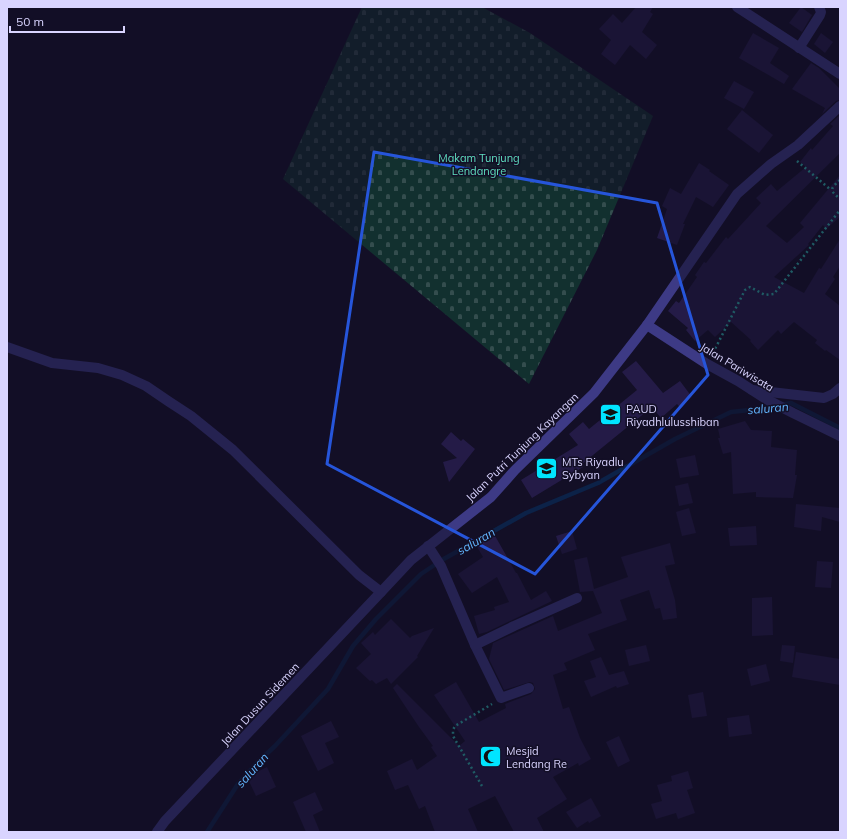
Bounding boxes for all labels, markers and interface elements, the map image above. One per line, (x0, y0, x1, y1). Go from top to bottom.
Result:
scale bar (10, 8, 124, 34)
text: 50 m (16, 14, 44, 29)
park label: Makam Tunjung Lendangre (438, 151, 520, 178)
street label: Jalan Pariwisata (698, 339, 776, 395)
street label: Jalan Putri Tunjung Kayangan (463, 389, 581, 505)
water label: saluran (747, 399, 789, 417)
school or university icon: PAUD Riyadhlulusshiban (598, 402, 624, 428)
place label: PAUD Riyadhlulusshiban (626, 402, 719, 429)
school or university icon: MTs Riyadlu Sybyan (533, 455, 559, 481)
place label: MTs Riyadlu Sybyan (562, 455, 624, 482)
water label: saluran (454, 524, 498, 558)
street label: Jalan Dusun Sidemen (218, 660, 302, 748)
mosque icon: Mesjid Lendang Re (477, 744, 503, 770)
place label: Mesjid Lendang Re (506, 744, 567, 771)
water label: saluran (233, 750, 271, 790)

